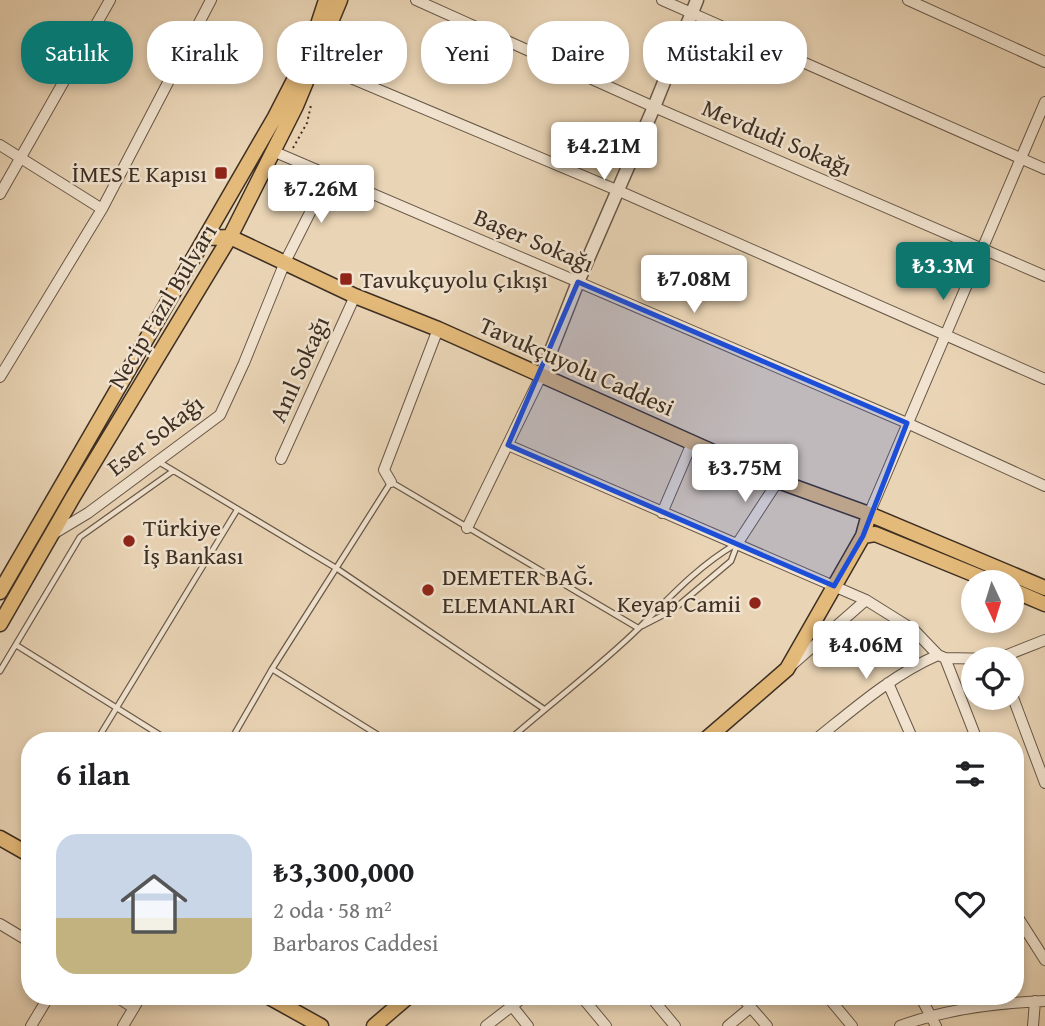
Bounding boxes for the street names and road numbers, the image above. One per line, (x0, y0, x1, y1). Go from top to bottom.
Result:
street label: Mevdudi Sokağı (697, 90, 858, 184)
street label: Başer Sokağı (469, 199, 600, 281)
street label: Necip Fazıl Bulvarı (99, 217, 225, 395)
street label: Tavukçuyolu Caddesi (474, 307, 681, 425)
street label: Anıl Sokağı (260, 310, 338, 428)
street label: Eser Sokağı (99, 386, 211, 484)

